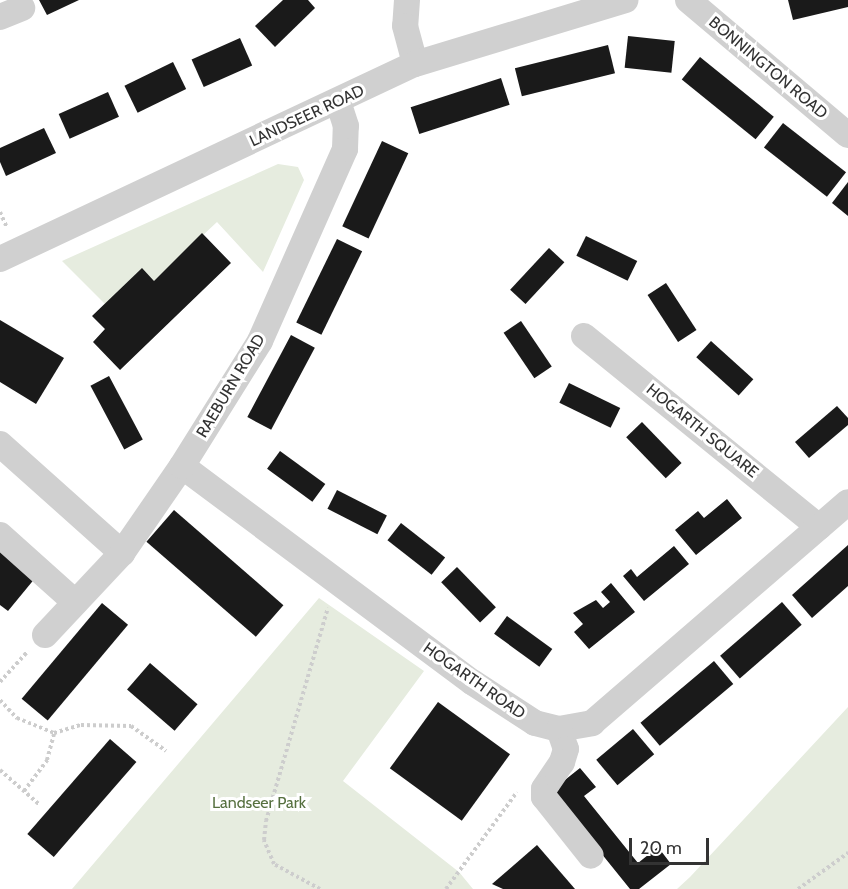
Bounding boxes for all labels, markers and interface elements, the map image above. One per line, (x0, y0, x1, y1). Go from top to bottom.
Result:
street label: BONNINGTON ROAD (705, 13, 831, 123)
street label: LANDSEER ROAD (247, 81, 367, 151)
street label: RAEBURN ROAD (193, 331, 269, 441)
street label: HOGARTH SQUARE (642, 380, 762, 482)
street label: HOGARTH ROAD (419, 639, 529, 723)
park label: Landseer Park (212, 793, 306, 813)
scale bar (632, 826, 712, 864)
text: 20 m (640, 837, 682, 859)

